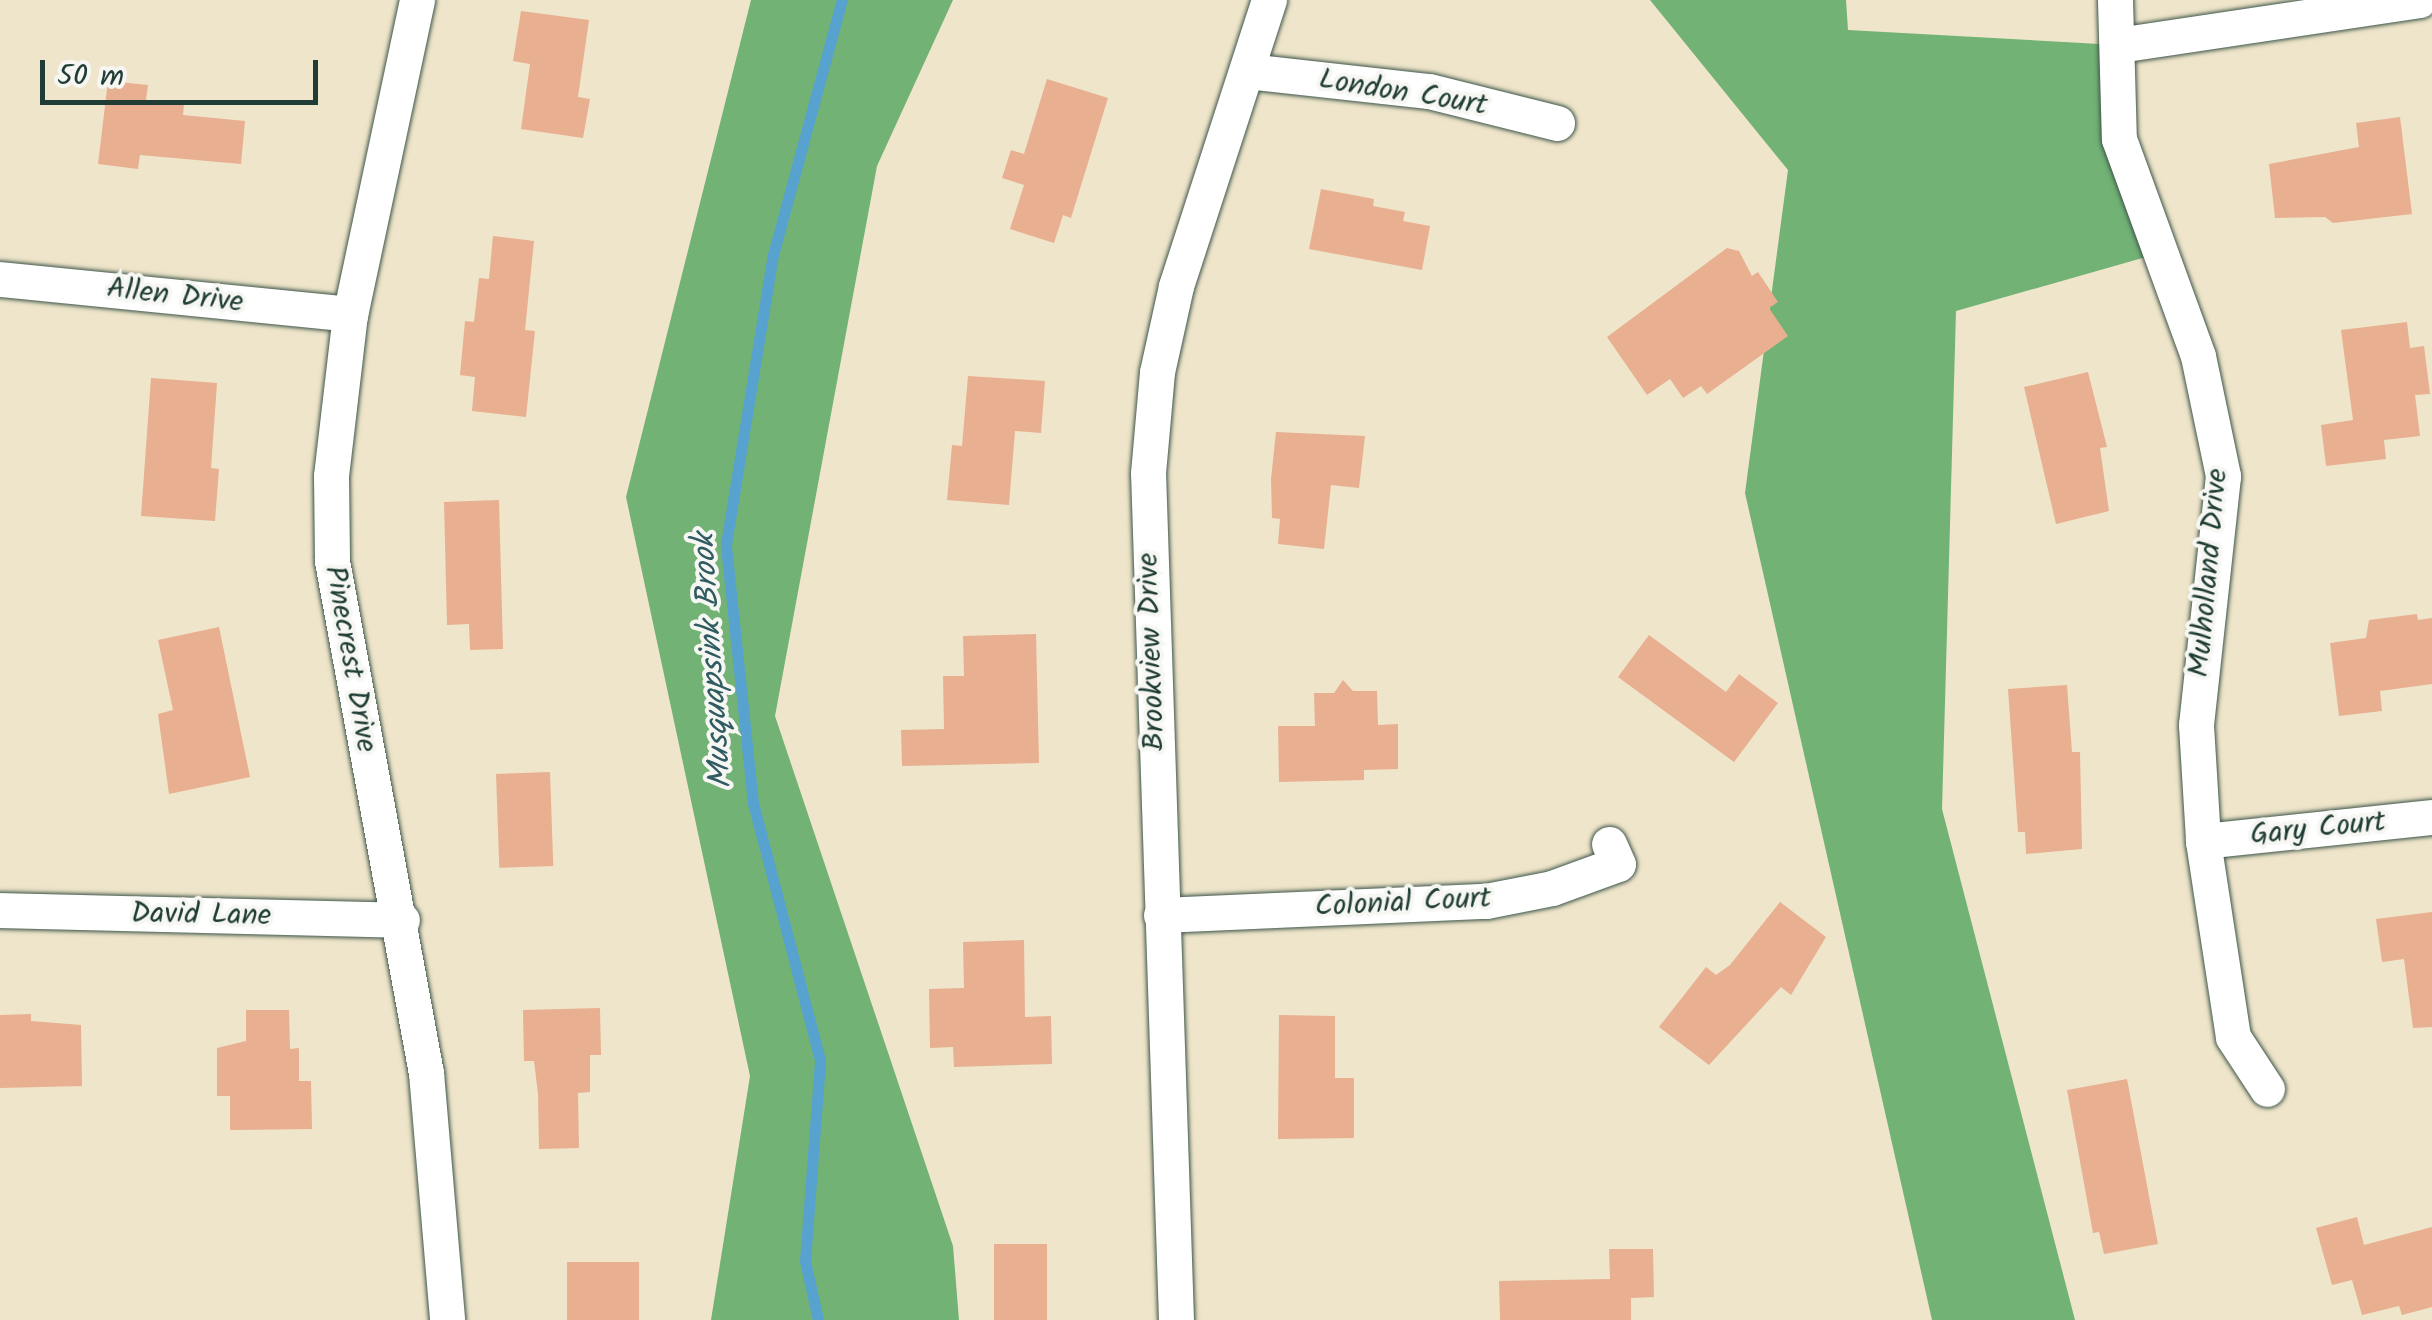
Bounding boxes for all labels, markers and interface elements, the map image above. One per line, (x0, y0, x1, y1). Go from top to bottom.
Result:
scale bar (45, 40, 322, 102)
text: 50 m (57, 53, 124, 101)
street label: London Court (1316, 62, 1490, 124)
street label: Allen Drive (105, 271, 245, 321)
street label: Mulholland Drive (2182, 467, 2236, 679)
water label: Musquapsink Brook (686, 532, 742, 790)
street label: Brookview Drive (1131, 552, 1173, 752)
street label: Pinecrest Drive (316, 563, 384, 755)
street label: Gary Court (2249, 804, 2387, 854)
street label: Colonial Court (1314, 880, 1492, 926)
street label: David Lane (131, 896, 271, 934)

